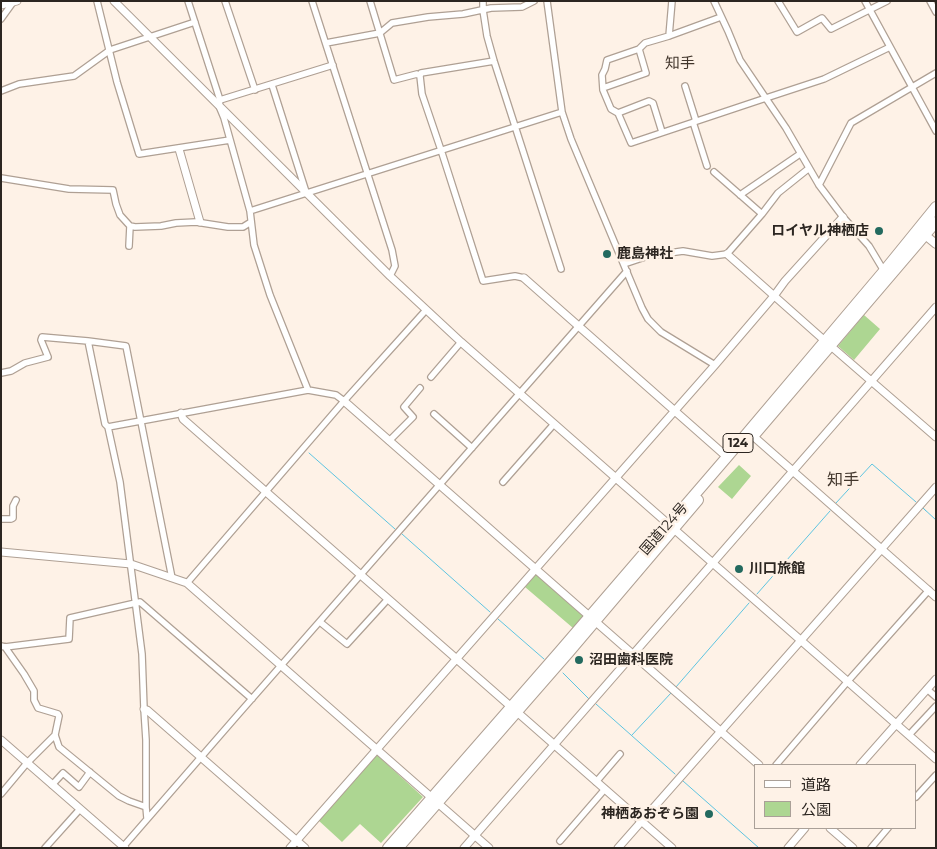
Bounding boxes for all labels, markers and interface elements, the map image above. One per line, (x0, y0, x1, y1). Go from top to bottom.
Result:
district label: 知手 (665, 55, 695, 73)
place label: ロイヤル神栖店 (771, 223, 869, 239)
marker: ロイヤル神栖店 (873, 225, 885, 237)
place label: 鹿島神社 (617, 246, 673, 262)
marker: 鹿島神社 (601, 248, 613, 260)
road number: 124 (723, 433, 753, 452)
district label: 知手 (827, 470, 859, 490)
street label: 国道124号 (637, 499, 691, 559)
place label: 川口旅館 (749, 561, 805, 577)
marker: 川口旅館 (733, 563, 745, 575)
place label: 沼田歯科医院 (589, 652, 673, 668)
marker: 沼田歯科医院 (573, 654, 585, 666)
legend (754, 764, 917, 829)
text: 道路 (801, 775, 831, 794)
text: 公園 (801, 800, 831, 819)
place label: 神栖あおぞら園 (601, 806, 699, 822)
marker: 神栖あおぞら園 (703, 808, 715, 820)

